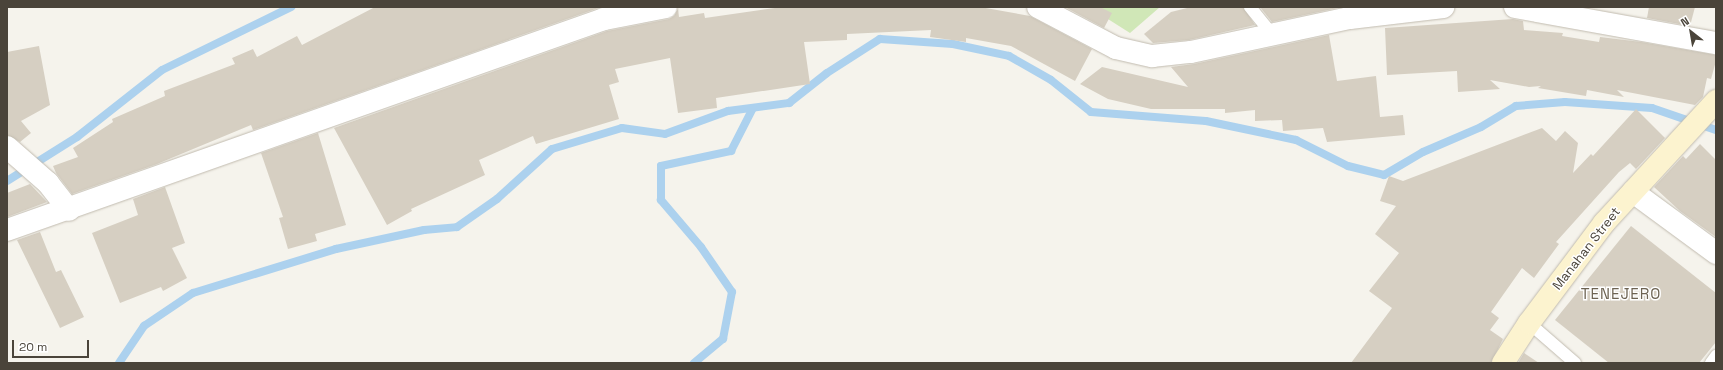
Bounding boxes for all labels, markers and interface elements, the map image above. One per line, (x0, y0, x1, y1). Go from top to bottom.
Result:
north arrow (1671, 12, 1711, 52)
text: N (1678, 14, 1692, 30)
street label: Manahan Street (1550, 205, 1624, 293)
district label: TENEJERO (1581, 285, 1661, 303)
scale bar (14, 332, 91, 358)
text: 20 m (19, 339, 47, 355)

